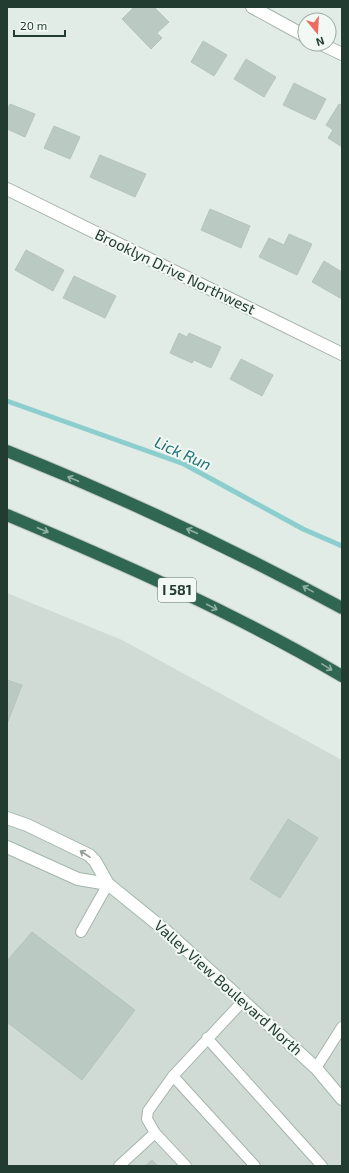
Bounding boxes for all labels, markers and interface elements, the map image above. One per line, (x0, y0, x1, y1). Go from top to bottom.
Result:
scale bar (14, 12, 65, 38)
north arrow (297, 12, 337, 52)
text: 20 m (20, 18, 47, 32)
text: N (314, 35, 326, 49)
street label: Brooklyn Drive Northwest (92, 224, 259, 318)
water label: Lick Run (152, 432, 214, 473)
one-way arrow (67, 474, 79, 482)
one-way arrow (186, 526, 198, 534)
one-way arrow (37, 527, 49, 534)
road number: I 581 (158, 578, 196, 602)
one-way arrow (302, 585, 314, 593)
one-way arrow (206, 603, 218, 611)
one-way arrow (321, 664, 333, 672)
one-way arrow (79, 849, 91, 857)
street label: Valley View Boulevard North (151, 916, 306, 1059)

